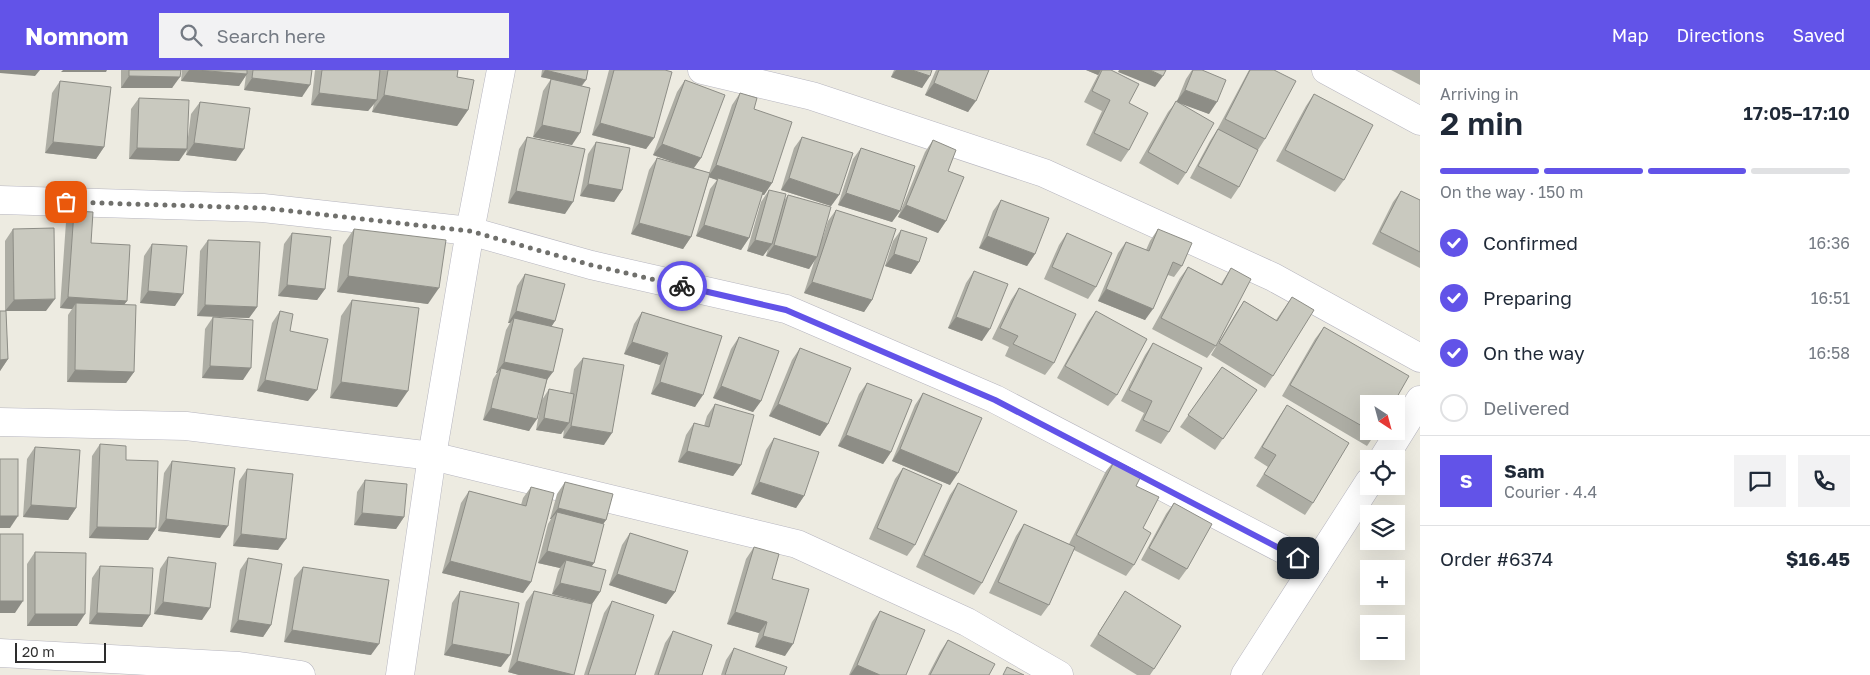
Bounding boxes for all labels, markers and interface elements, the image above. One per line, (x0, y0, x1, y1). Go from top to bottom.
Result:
search box (159, 13, 509, 58)
text: Nomnom (25, 21, 129, 50)
icon: search (177, 21, 205, 49)
text: Search here (217, 24, 325, 47)
text: Map (1612, 24, 1648, 46)
text: Directions (1676, 24, 1764, 46)
text: Saved (1792, 24, 1845, 46)
text: Arriving in (1440, 84, 1519, 104)
text: 17:05–17:10 (1743, 101, 1850, 124)
text: 2 min (1440, 104, 1523, 142)
pin (45, 181, 87, 223)
text: On the way · 150 m (1440, 182, 1583, 202)
icon: bag (52, 188, 80, 216)
icon: check (1440, 229, 1468, 257)
text: Confirmed (1483, 231, 1578, 254)
text: 16:36 (1809, 233, 1850, 253)
courier (657, 261, 707, 311)
icon: bike (668, 272, 696, 300)
icon: check (1440, 284, 1468, 312)
text: Preparing (1483, 286, 1572, 309)
text: 16:51 (1811, 288, 1850, 308)
icon: check (1440, 339, 1468, 367)
text: On the way (1483, 341, 1585, 364)
text: 16:58 (1809, 343, 1850, 363)
north arrow (1360, 395, 1405, 440)
map controls (1360, 395, 1405, 660)
text: Delivered (1483, 396, 1570, 419)
button: locate (1360, 450, 1405, 495)
button: chat (1734, 455, 1786, 507)
button: phone (1798, 455, 1850, 507)
text: Sam (1504, 459, 1544, 482)
text: S (1460, 469, 1472, 492)
text: Courier · 4.4 (1504, 482, 1597, 502)
button: layers (1360, 505, 1405, 550)
pin (1277, 537, 1319, 579)
icon: home (1284, 544, 1312, 572)
text: Order #6374 (1440, 547, 1553, 570)
text: $16.45 (1786, 547, 1850, 570)
button: + (1360, 560, 1405, 605)
button: − (1360, 615, 1405, 660)
scale bar (15, 640, 106, 663)
text: 20 m (22, 643, 55, 660)

